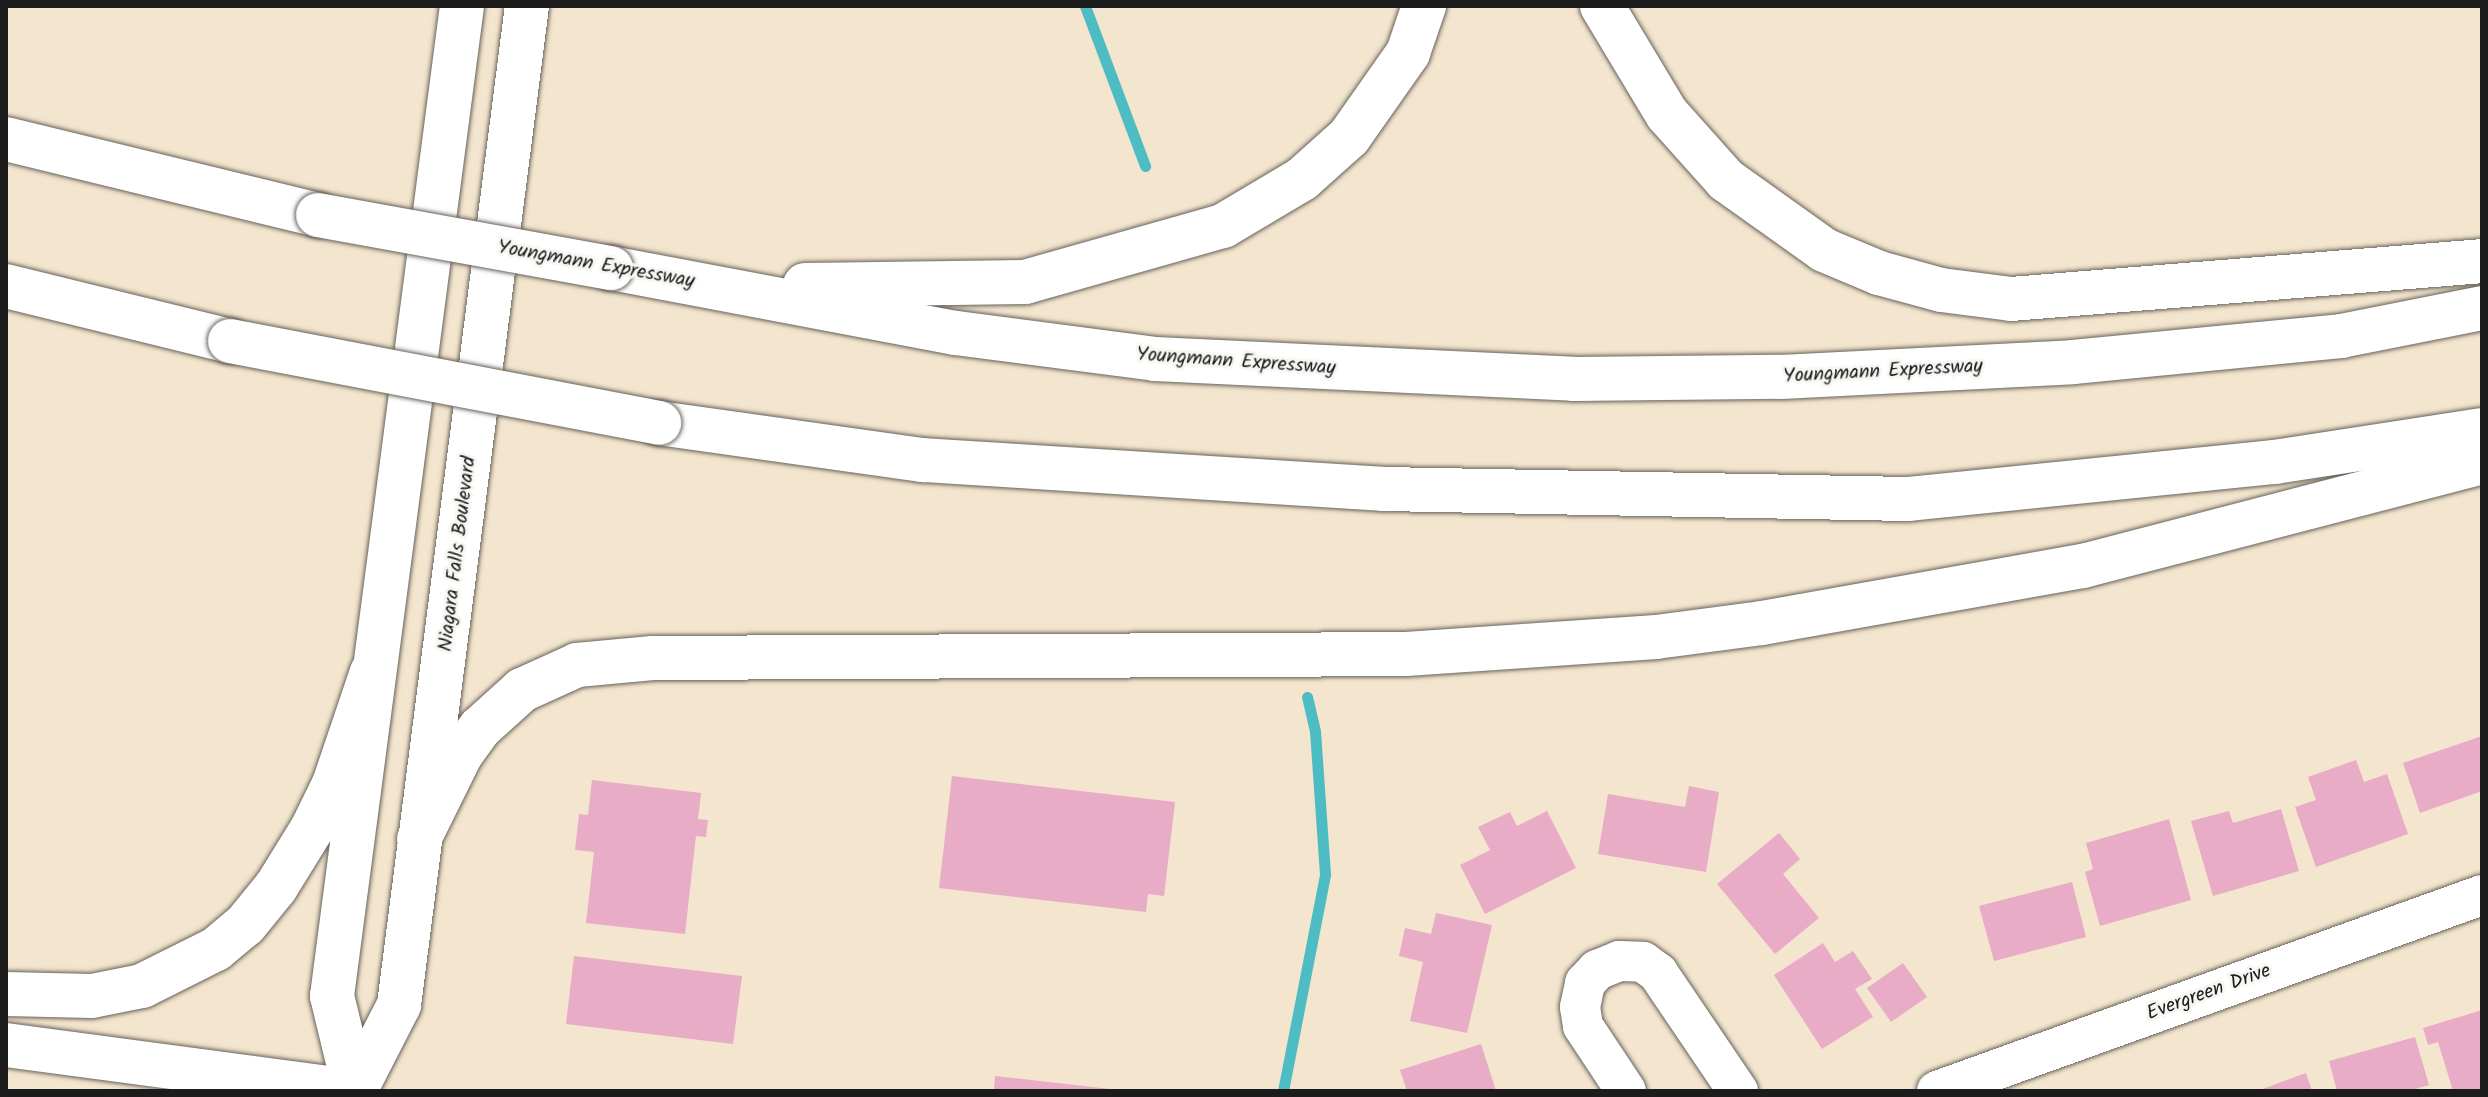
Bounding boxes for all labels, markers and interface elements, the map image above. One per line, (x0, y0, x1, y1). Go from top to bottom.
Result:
street label: Youngmann Expressway (496, 236, 696, 294)
street label: Youngmann Expressway (1136, 343, 1336, 381)
street label: Youngmann Expressway (1783, 355, 1983, 389)
street label: Niagara Falls Boulevard (434, 455, 482, 653)
street label: Evergreen Drive (2144, 959, 2274, 1027)

